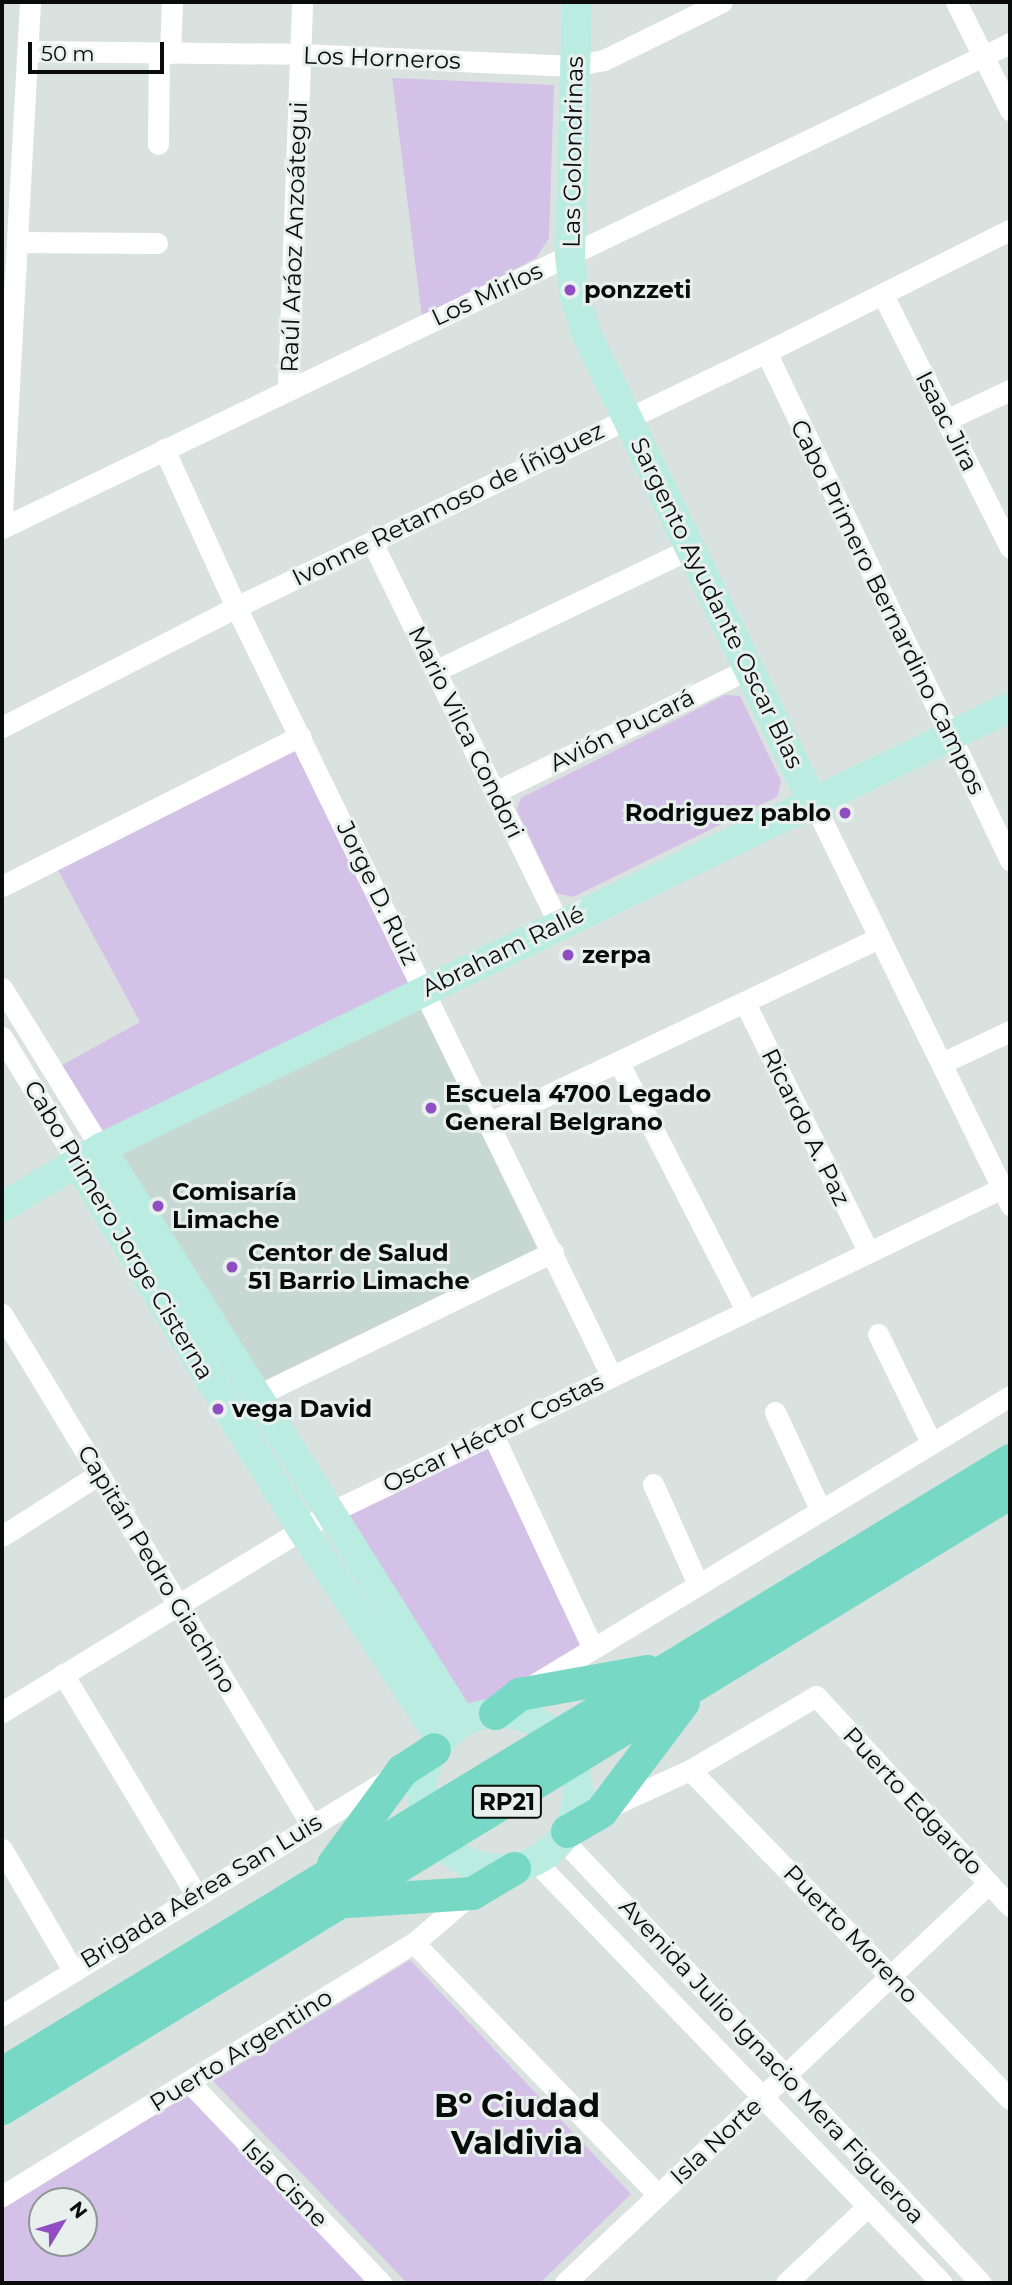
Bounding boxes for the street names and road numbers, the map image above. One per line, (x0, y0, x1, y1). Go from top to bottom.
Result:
street label: Los Horneros (303, 41, 461, 75)
street label: Las Golondrinas (557, 56, 589, 248)
street label: Raúl Aráoz Anzoátegui (275, 101, 313, 373)
street label: Los Mirlos (427, 256, 547, 332)
street label: Isaac Jira (910, 366, 984, 476)
street label: Cabo Primero Bernardino Campos (784, 415, 992, 799)
street label: Ivonne Retamoso de Íñiguez (287, 416, 609, 592)
street label: Sargento Ayudante Oscar Blas (624, 433, 810, 773)
street label: Mario Vilca Condori (402, 621, 530, 843)
street label: Avión Pucará (545, 683, 699, 777)
street label: Jorge D. Ruiz (331, 816, 425, 970)
street label: Abraham Rallé (417, 899, 589, 1003)
street label: Ricardo A. Paz (756, 1044, 856, 1210)
street label: Cabo Primero Jorge Cisterna (18, 1075, 220, 1385)
street label: Oscar Héctor Costas (378, 1367, 608, 1499)
street label: Capitán Pedro Giachino (71, 1440, 243, 1698)
street label: Puerto Edgardo (837, 1721, 989, 1881)
road number: RP21 (470, 1783, 544, 1822)
street label: Brigada Aérea San Luis (75, 1807, 327, 1975)
street label: Puerto Moreno (778, 1859, 924, 2009)
street label: Avenida Julio Ignacio Mera Figueroa (613, 1892, 931, 2230)
street label: Puerto Argentino (144, 1982, 338, 2118)
street label: Isla Norte (664, 2092, 768, 2190)
street label: Isla Cisne (236, 2133, 334, 2233)

